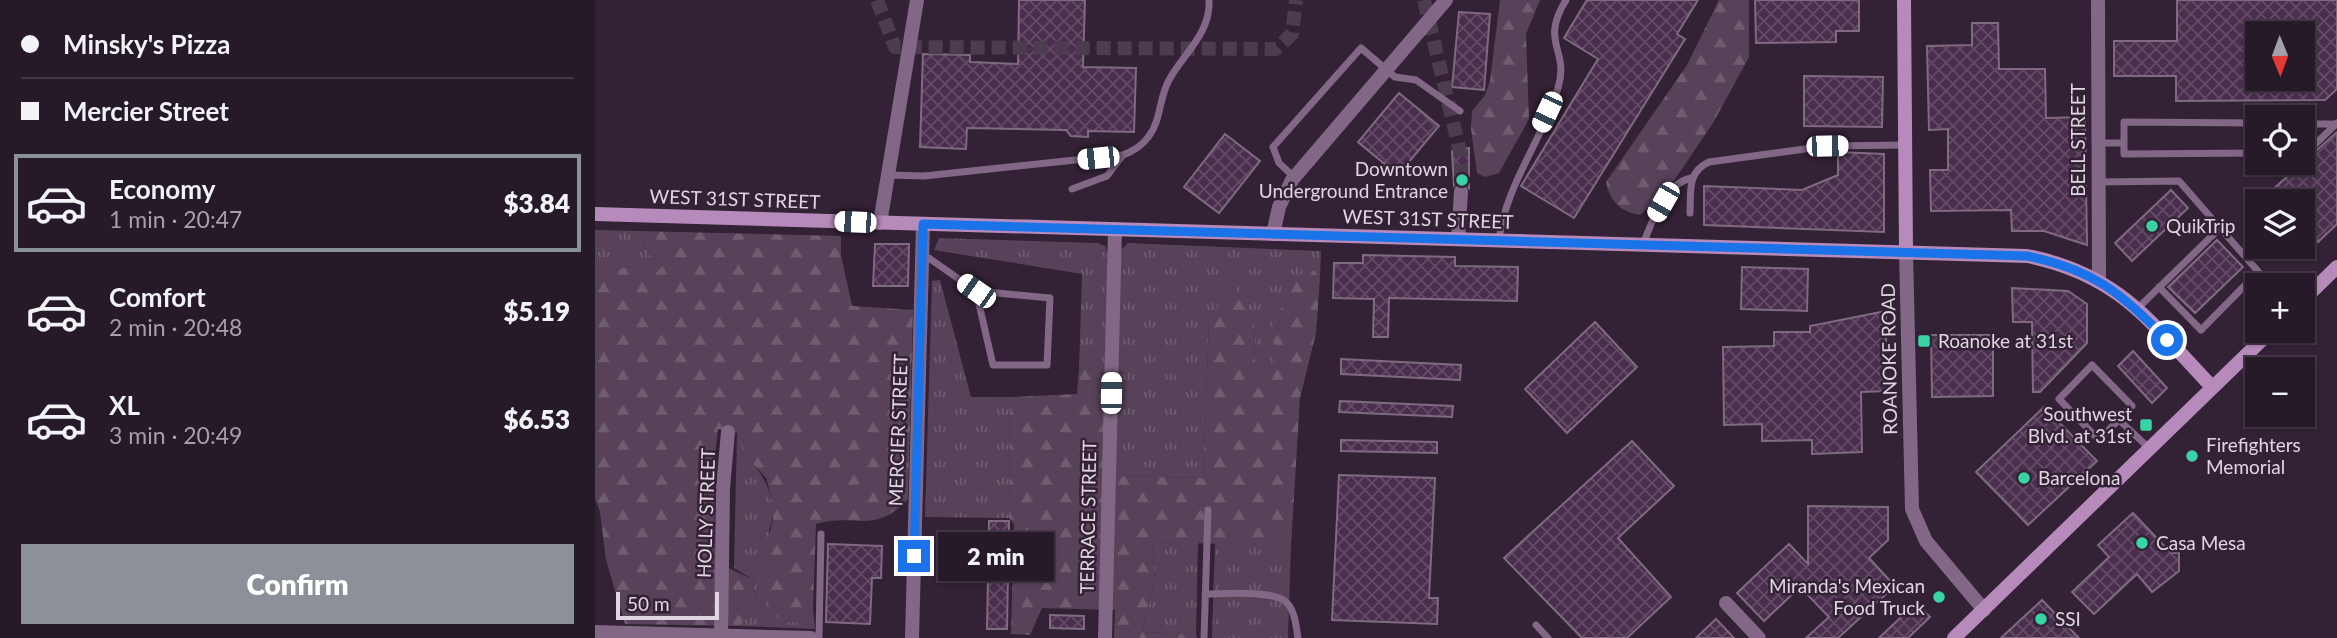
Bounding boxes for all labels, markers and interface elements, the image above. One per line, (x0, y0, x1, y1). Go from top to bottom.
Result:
north arrow (2245, 21, 2315, 91)
map controls (2245, 21, 2315, 427)
text: Minsky's Pizza (63, 28, 230, 60)
street label: BELL STREET (2066, 83, 2089, 197)
car (1529, 89, 1566, 135)
text: Mercier Street (63, 95, 229, 127)
button: locate (2245, 105, 2315, 175)
car (1806, 135, 1849, 157)
car (1077, 145, 1120, 171)
place label: Downtown Underground Entrance (1259, 157, 1448, 202)
icon: car (25, 172, 88, 235)
marker: Downtown Underground Entrance (1454, 172, 1470, 188)
text: Economy (109, 173, 215, 205)
car (1644, 179, 1683, 225)
street label: WEST 31ST STREET (649, 184, 821, 213)
text: $3.84 (503, 187, 570, 219)
button: layers (2245, 189, 2315, 259)
street label: WEST 31ST STREET (1342, 204, 1514, 233)
text: 1 min · 20:47 (109, 205, 242, 233)
car (834, 211, 877, 233)
place label: QuikTrip (2166, 214, 2235, 237)
marker: QuikTrip (2144, 218, 2160, 234)
car (953, 270, 1000, 312)
button: + (2245, 273, 2315, 343)
icon: car (25, 280, 88, 343)
text: Comfort (109, 281, 206, 313)
street label: ROANOKE ROAD (1876, 283, 1901, 435)
text: $5.19 (503, 295, 570, 327)
text: 2 min · 20:48 (109, 313, 242, 341)
route start (2151, 324, 2183, 356)
place label: Roanoke at 31st (1938, 329, 2073, 352)
marker: Roanoke at 31st (1916, 333, 1932, 349)
street label: MERCIER STREET (883, 353, 912, 507)
button: − (2245, 357, 2315, 427)
car (1101, 372, 1122, 414)
icon: car (25, 388, 88, 451)
text: XL (109, 389, 140, 421)
place label: Southwest Blvd. at 31st (2028, 402, 2132, 447)
text: $6.53 (503, 403, 570, 435)
marker: Southwest Blvd. at 31st (2138, 417, 2154, 433)
text: 3 min · 20:49 (109, 421, 242, 449)
place label: Firefighters Memorial (2206, 433, 2301, 478)
street label: TERRACE STREET (1075, 440, 1100, 594)
street label: HOLLY STREET (692, 448, 719, 578)
marker: Firefighters Memorial (2184, 448, 2200, 464)
place label: Barcelona (2038, 466, 2120, 489)
marker: Barcelona (2016, 470, 2032, 486)
place label: Casa Mesa (2156, 531, 2246, 554)
callout: 2 min (939, 532, 1054, 580)
marker: Casa Mesa (2134, 535, 2150, 551)
route end (898, 540, 930, 572)
text: 2 min (967, 542, 1025, 570)
button: Confirm (21, 544, 574, 624)
place label: Miranda's Mexican Food Truck (1769, 574, 1925, 619)
scale bar (616, 589, 719, 621)
marker: Miranda's Mexican Food Truck (1931, 589, 1947, 605)
text: 50 m (627, 592, 670, 615)
place label: SSI (2055, 607, 2081, 630)
marker: SSI (2033, 611, 2049, 627)

